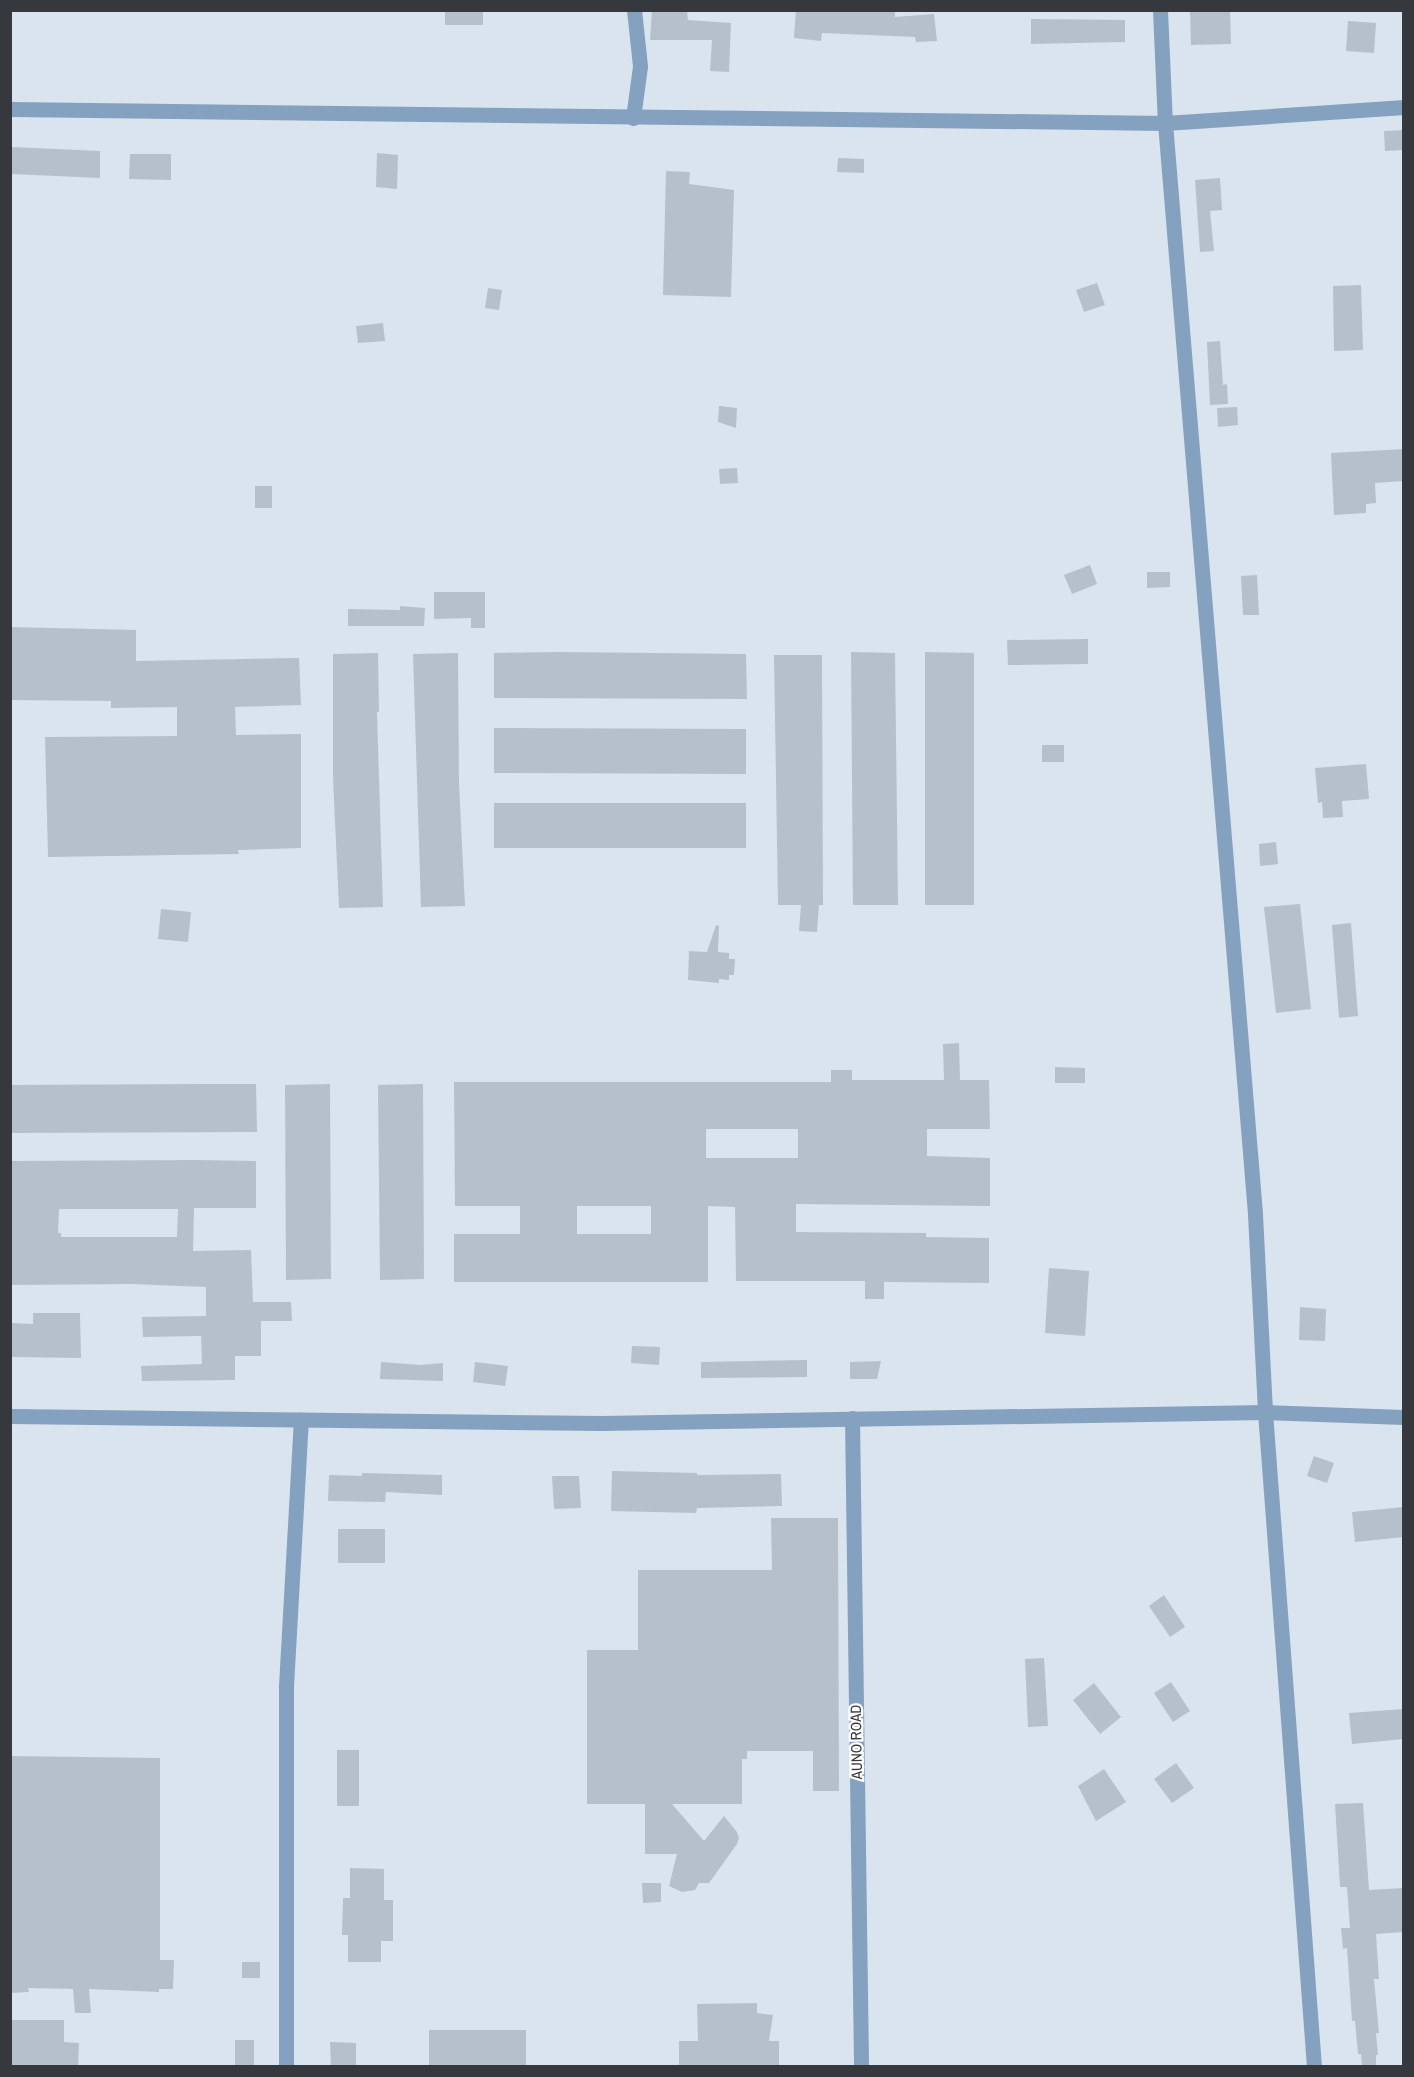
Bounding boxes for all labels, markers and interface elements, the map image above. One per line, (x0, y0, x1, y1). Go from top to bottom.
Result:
street label: AUNO ROAD (846, 1705, 866, 1779)

